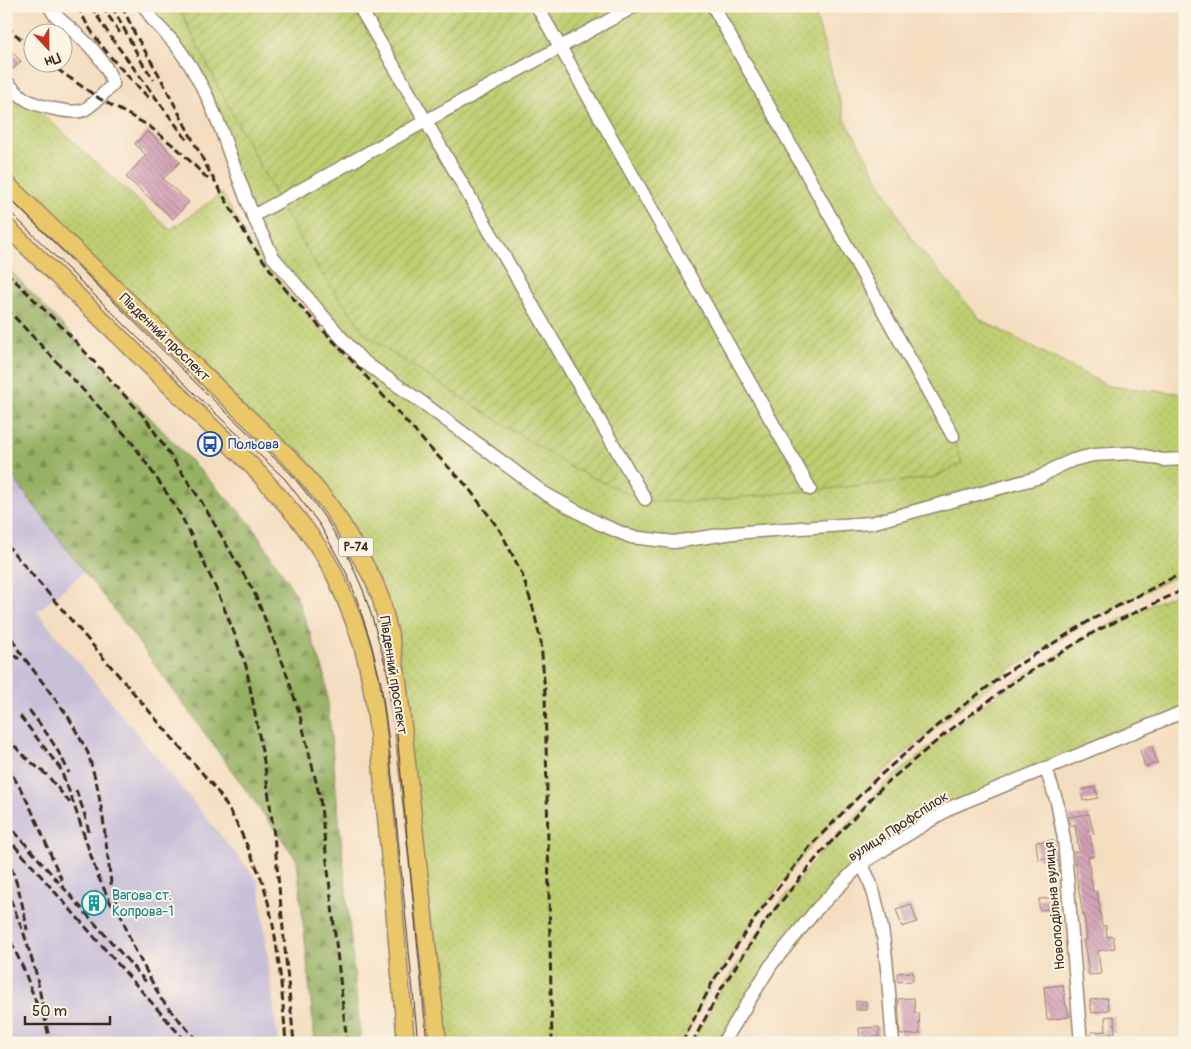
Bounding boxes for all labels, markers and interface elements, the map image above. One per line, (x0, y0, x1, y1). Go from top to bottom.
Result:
north arrow (22, 22, 72, 72)
text: Пн (42, 49, 63, 70)
street label: Південний проспект (116, 290, 214, 385)
bus stop icon: Польова (197, 431, 223, 457)
place label: Польова (228, 436, 279, 453)
road number: Р-74 (338, 538, 374, 556)
street label: Південний проспект (376, 615, 411, 736)
street label: вулиця Профспілок (845, 788, 952, 865)
street label: Новоподільна вулиця (1040, 841, 1069, 971)
place label: Вагова ст. Копрова-1 (112, 887, 174, 920)
building icon: Вагова ст. Копрова-1 (81, 890, 107, 916)
scale bar (25, 994, 110, 1026)
text: 50 m (32, 1002, 67, 1021)

